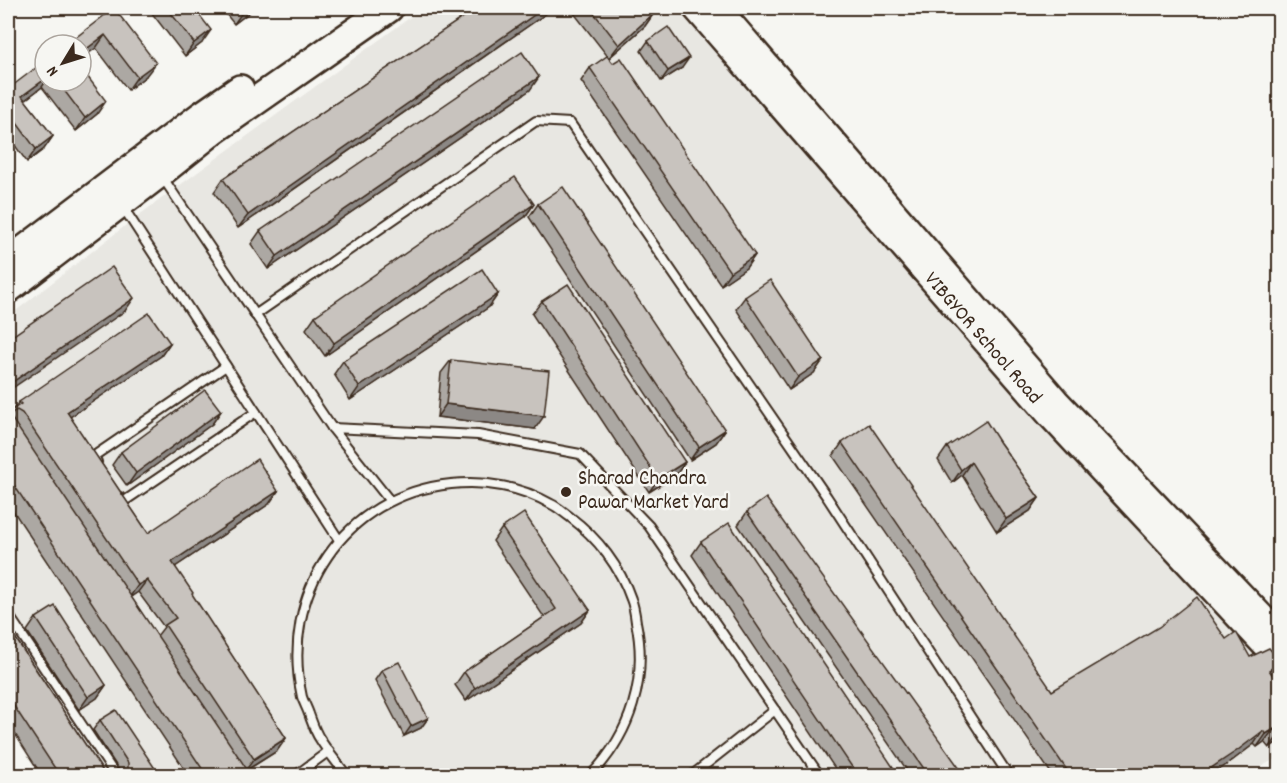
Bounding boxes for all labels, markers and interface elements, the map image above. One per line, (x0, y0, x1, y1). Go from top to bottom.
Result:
north arrow (33, 33, 93, 93)
text: N (42, 60, 65, 81)
street label: VIBGYOR School Road (916, 266, 1048, 412)
place label: Sharad Chandra Pawar Market Yard (578, 465, 729, 519)
marker: Sharad Chandra Pawar Market Yard (559, 485, 573, 499)

